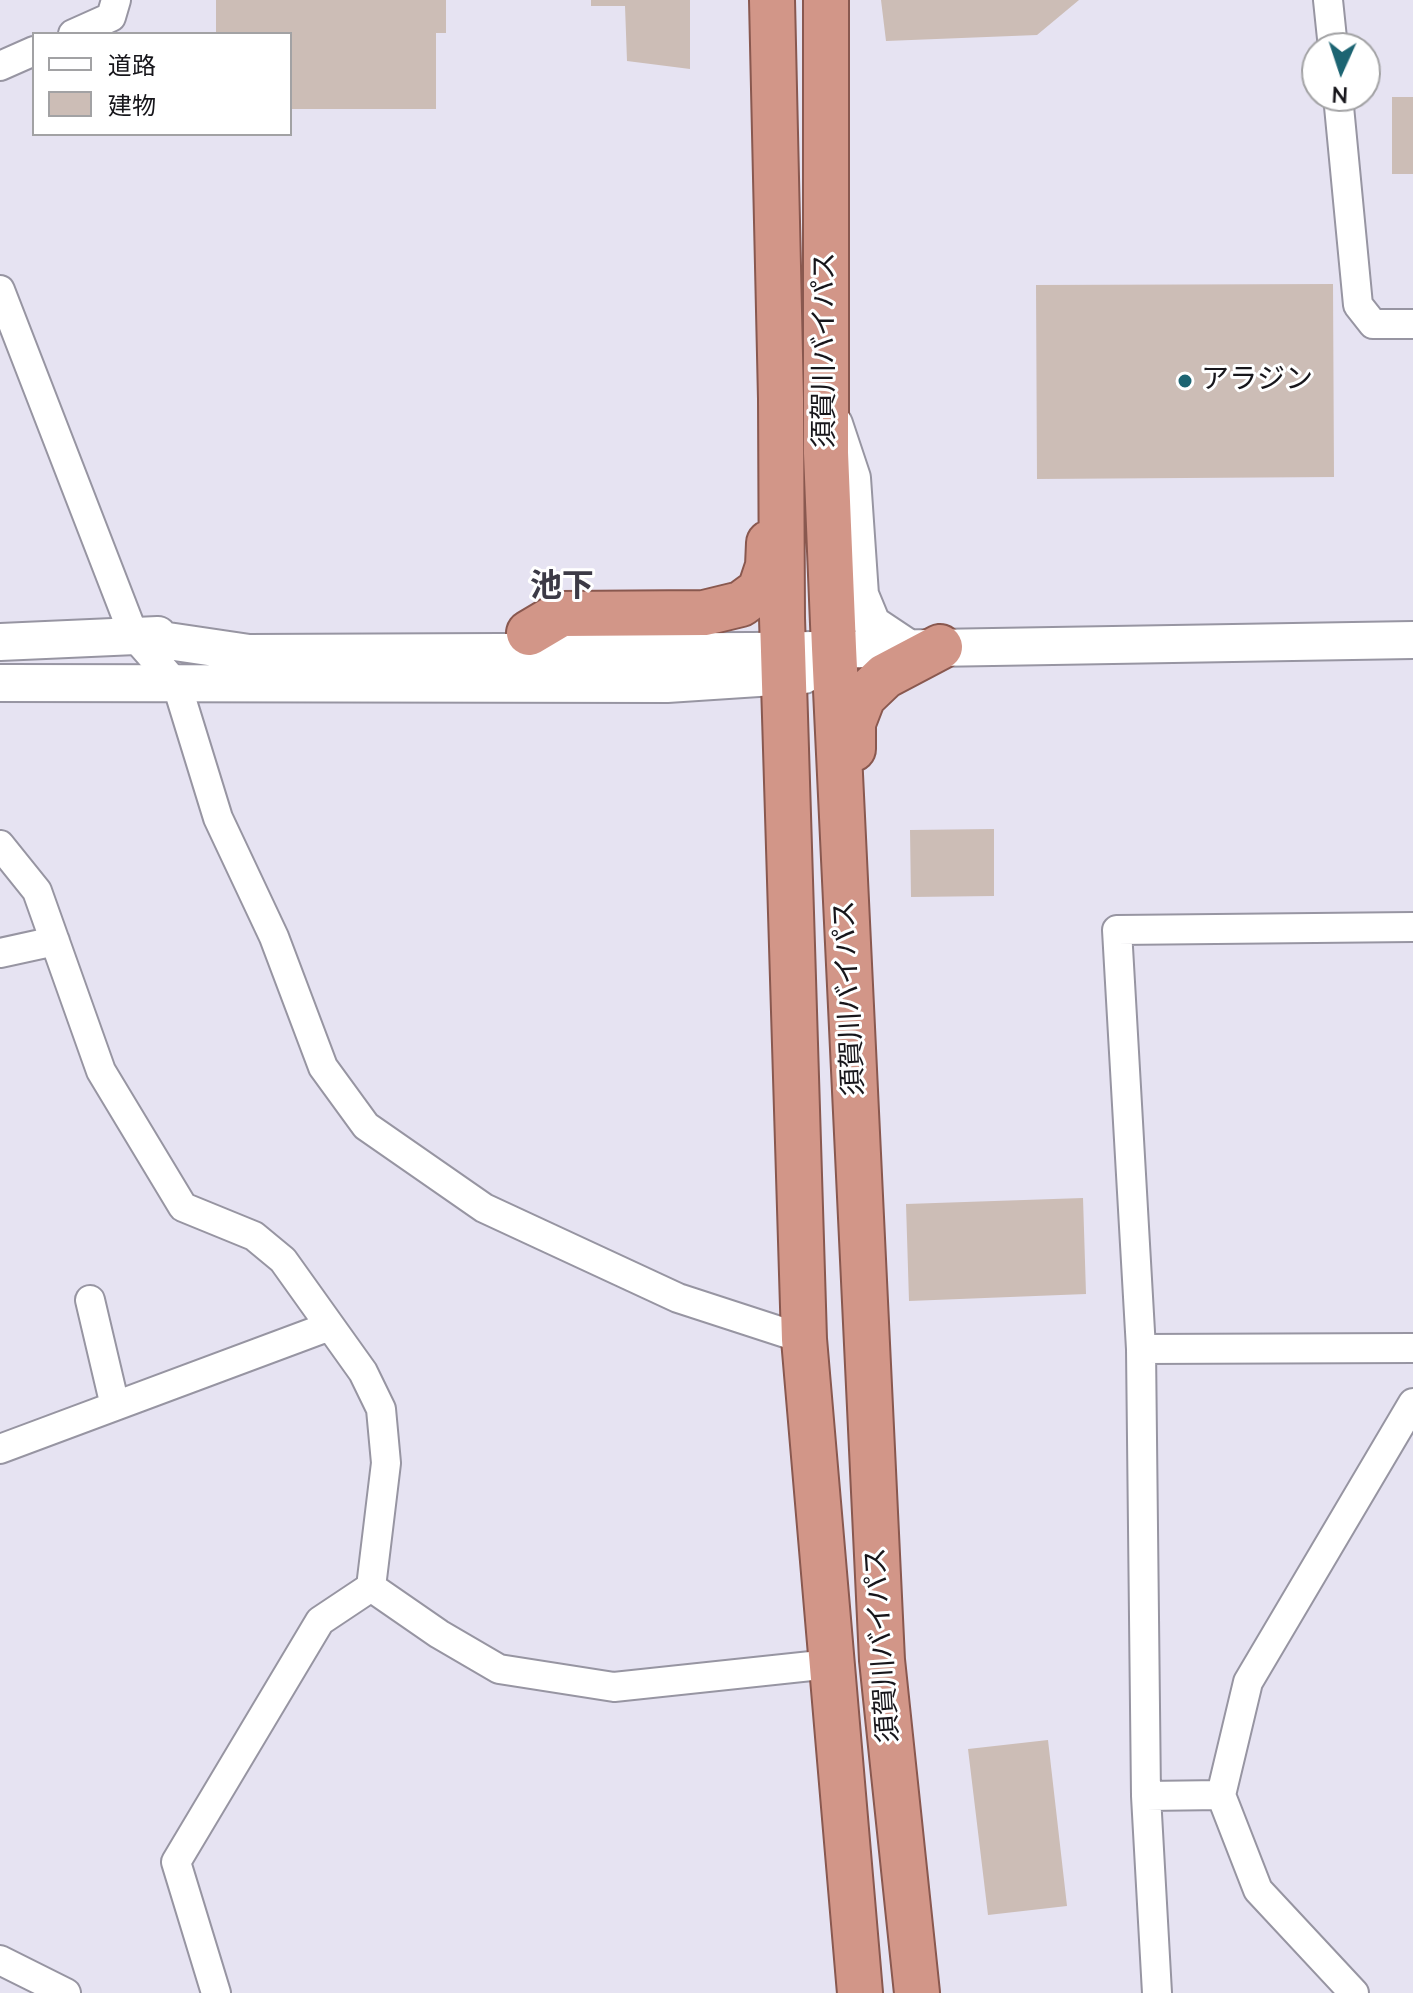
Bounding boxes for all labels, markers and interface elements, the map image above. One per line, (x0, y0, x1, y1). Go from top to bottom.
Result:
legend (32, 32, 292, 136)
north arrow (1301, 32, 1381, 112)
text: 道路 (108, 50, 156, 82)
text: N (1331, 79, 1349, 109)
text: 建物 (108, 90, 156, 122)
street label: 須賀川バイパス (809, 252, 843, 448)
place label: アラジン (1201, 364, 1313, 398)
marker: アラジン (1176, 372, 1194, 390)
district label: 池下 (530, 569, 594, 607)
street label: 須賀川バイパス (829, 899, 873, 1097)
street label: 須賀川バイパス (860, 1546, 908, 1744)

